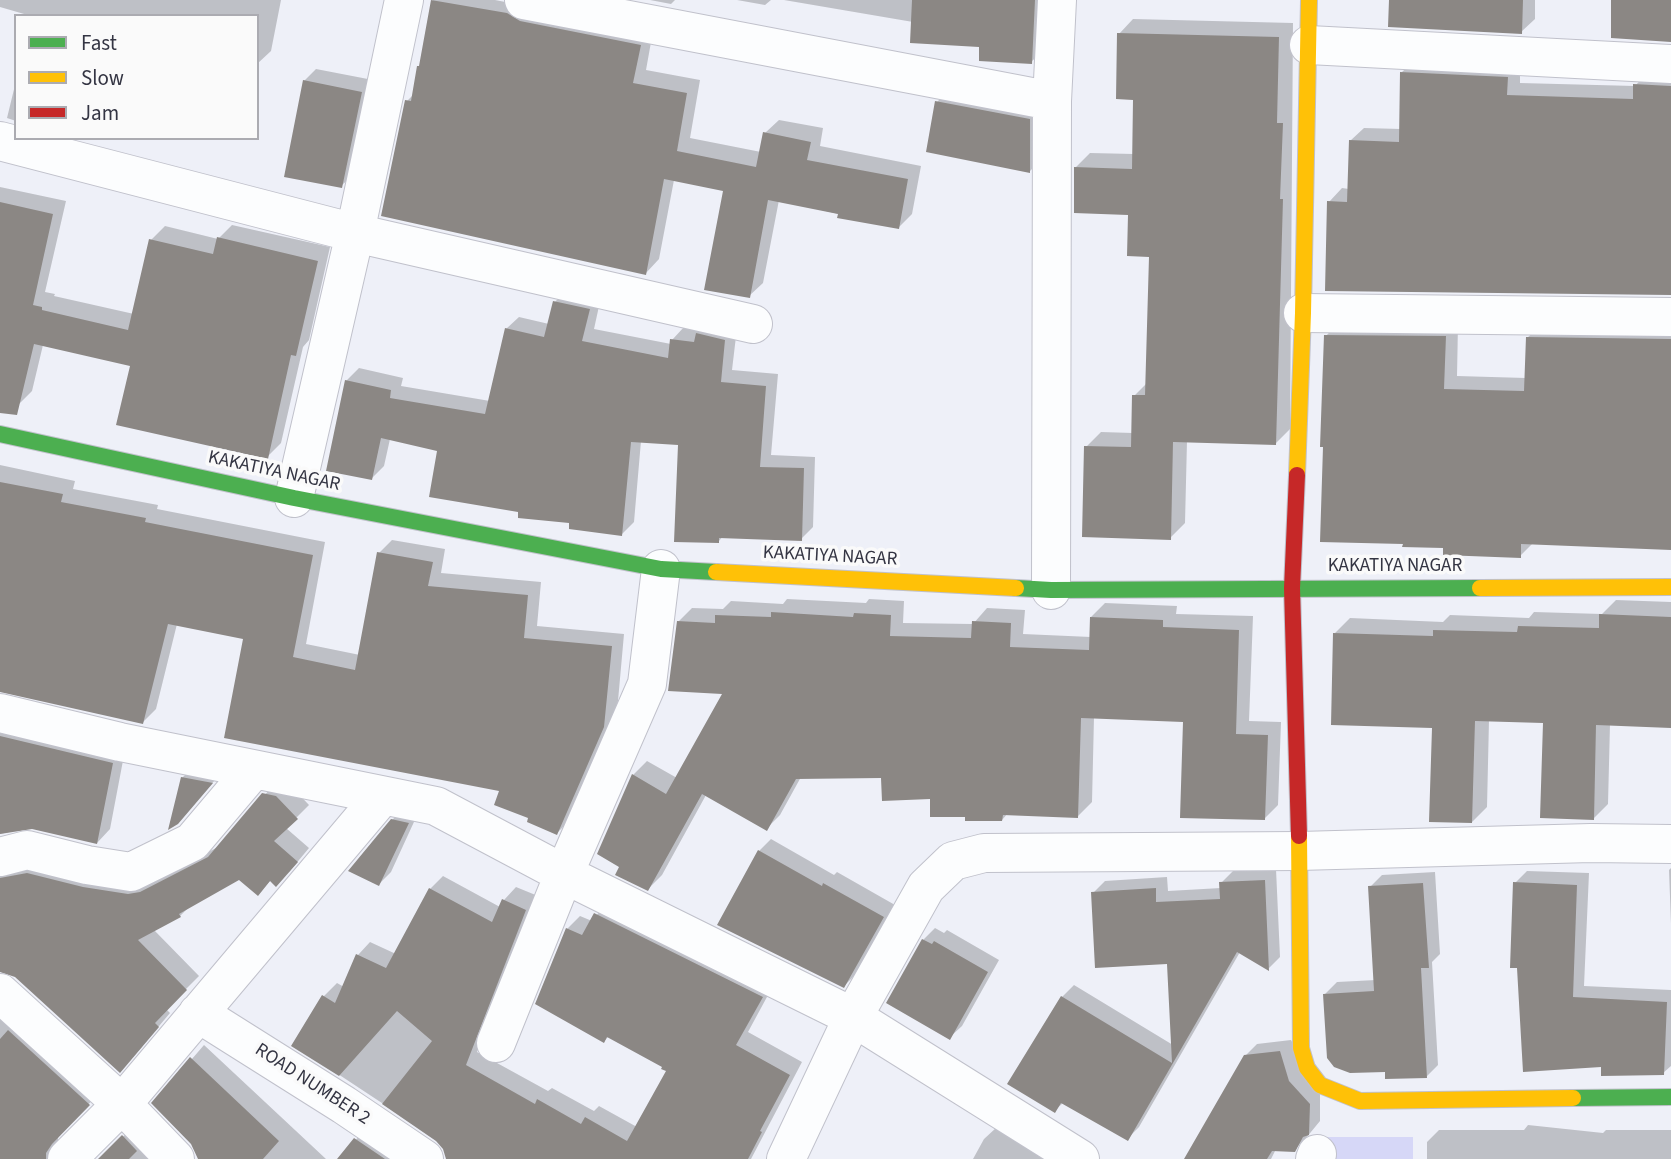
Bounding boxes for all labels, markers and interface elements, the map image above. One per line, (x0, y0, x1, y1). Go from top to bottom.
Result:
legend (14, 14, 259, 140)
text: Fast (81, 28, 117, 58)
text: Slow (81, 63, 124, 93)
text: Jam (81, 98, 119, 128)
street label: KAKATIYA NAGAR (206, 447, 342, 497)
street label: KAKATIYA NAGAR (762, 542, 898, 572)
street label: KAKATIYA NAGAR (1328, 556, 1462, 578)
street label: ROAD NUMBER 2 (250, 1039, 374, 1131)

